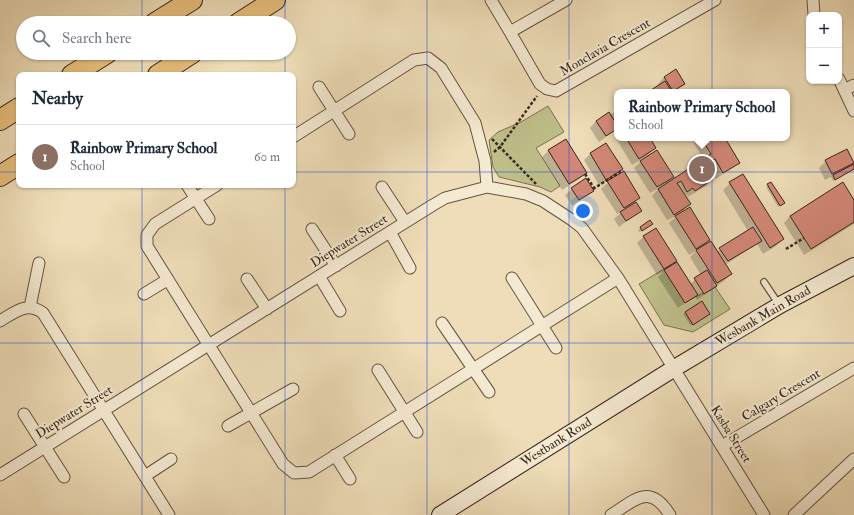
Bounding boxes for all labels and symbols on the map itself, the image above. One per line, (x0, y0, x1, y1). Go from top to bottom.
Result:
street label: Monclavia Crescent (557, 15, 653, 79)
pin: 1 (689, 154, 715, 184)
your location (573, 201, 593, 221)
street label: Diepwater Street (308, 211, 391, 272)
street label: Wesbank Main Road (712, 282, 814, 350)
street label: Calgary Crescent (739, 365, 824, 426)
street label: Diepwater Street (33, 382, 116, 443)
street label: Kasba Street (707, 402, 755, 466)
street label: Westbank Road (517, 414, 595, 471)

